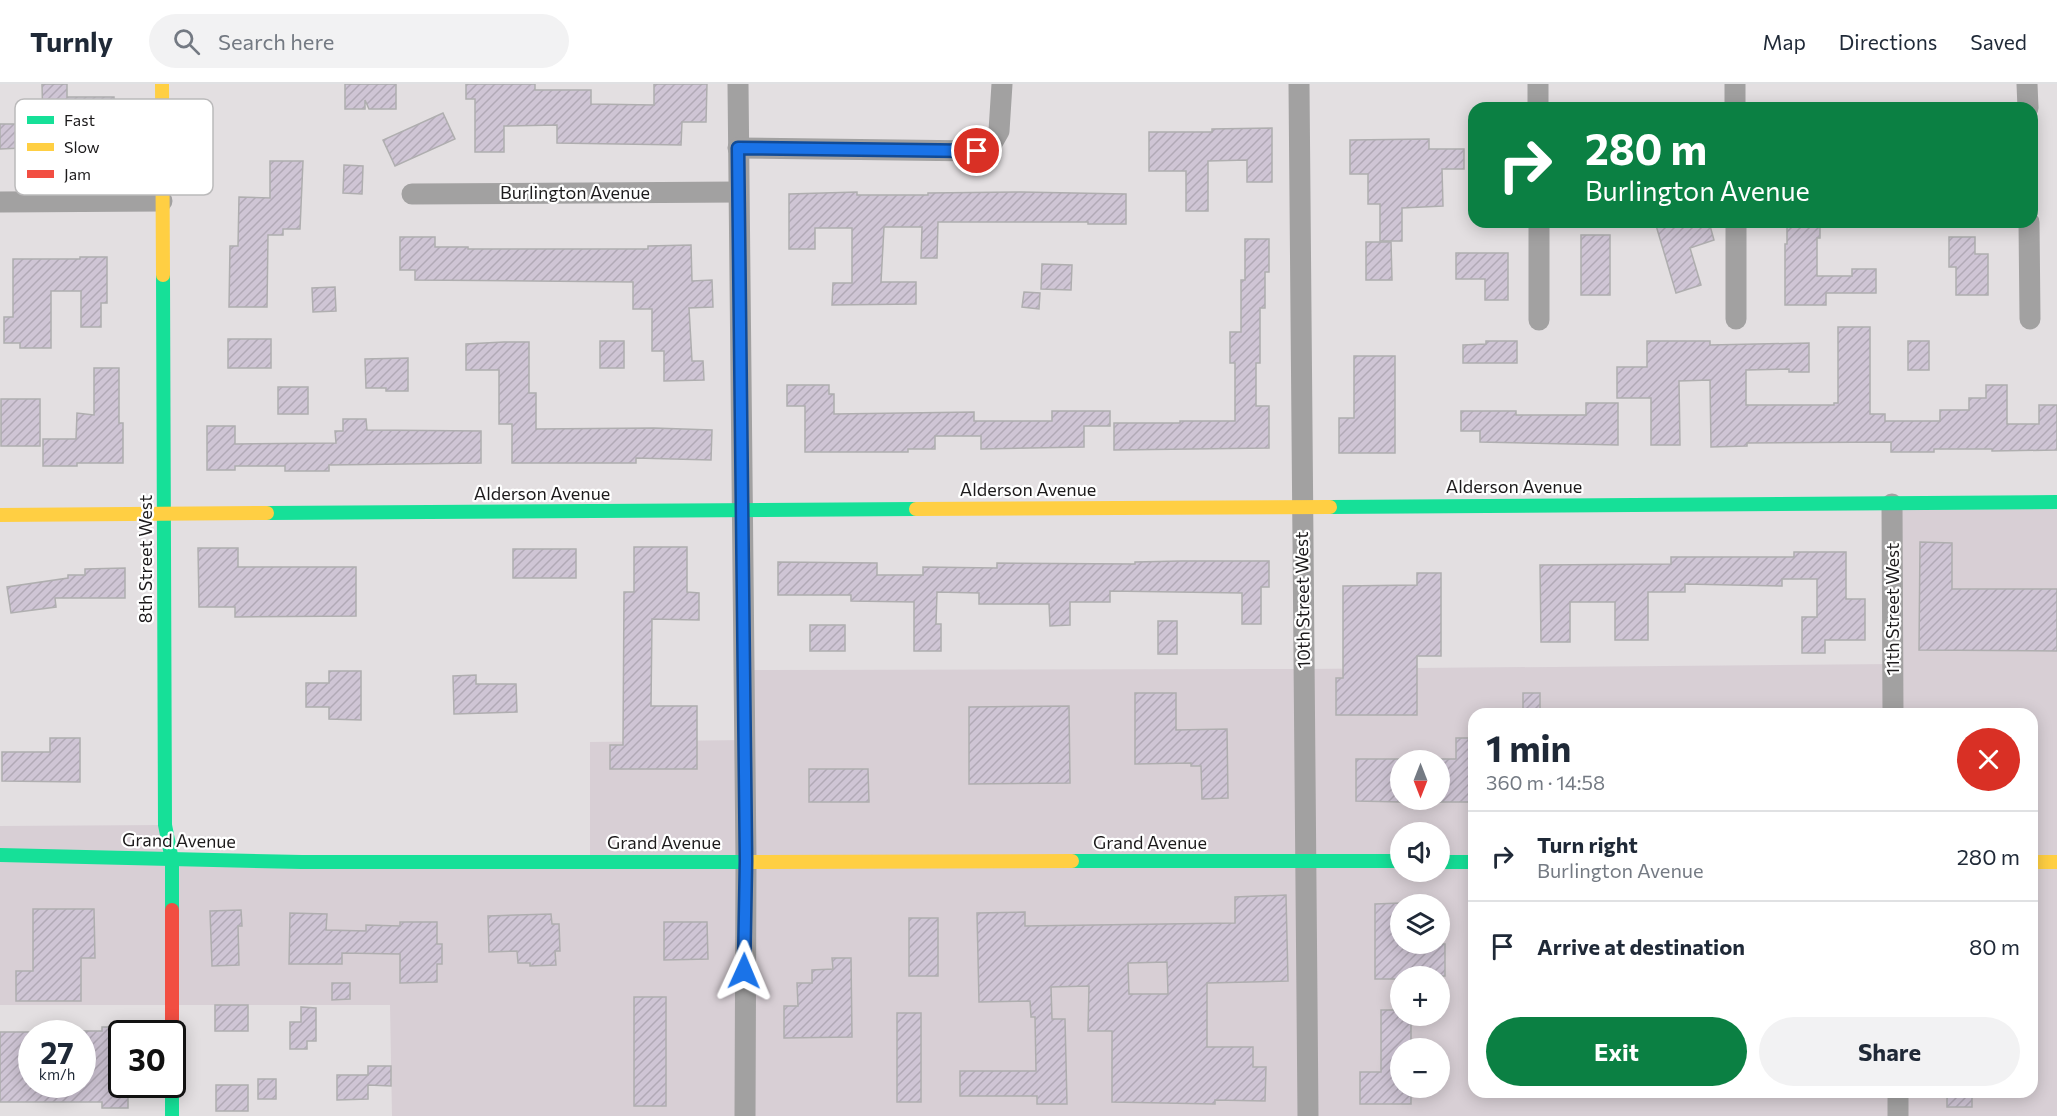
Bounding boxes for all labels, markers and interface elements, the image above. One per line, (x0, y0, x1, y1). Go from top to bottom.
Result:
search box (149, 14, 569, 68)
text: Turnly (30, 24, 113, 58)
icon: search (170, 25, 203, 58)
text: Search here (218, 28, 334, 55)
text: Map (1763, 29, 1806, 54)
text: Directions (1839, 29, 1937, 54)
text: Saved (1970, 29, 2027, 54)
legend (15, 99, 213, 195)
text: Fast (64, 110, 95, 129)
text: 280 m (1585, 122, 1707, 174)
pin (951, 125, 1002, 176)
icon: right (1486, 126, 1564, 204)
icon: arrive (960, 134, 993, 167)
text: Slow (64, 137, 100, 156)
text: Jam (64, 164, 91, 183)
text: Burlington Avenue (1585, 174, 1810, 207)
street label: Burlington Avenue (500, 181, 650, 203)
street label: Alderson Avenue (1446, 475, 1582, 497)
street label: Alderson Avenue (960, 478, 1096, 500)
street label: Alderson Avenue (474, 482, 610, 504)
street label: 8th Street West (134, 495, 156, 623)
street label: 10th Street West (1290, 531, 1314, 669)
street label: 11th Street West (1881, 543, 1903, 675)
text: 1 min (1486, 725, 1571, 769)
button: close (1957, 728, 2020, 791)
north arrow (1390, 750, 1450, 810)
map controls (1390, 750, 1450, 1098)
text: 360 m · 14:58 (1486, 770, 1605, 794)
button: sound (1390, 822, 1450, 882)
street label: Grand Avenue (122, 828, 236, 852)
street label: Grand Avenue (607, 831, 721, 853)
street label: Grand Avenue (1093, 831, 1207, 853)
text: Turn right (1537, 831, 1638, 858)
icon: right (1486, 840, 1519, 873)
text: 280 m (1957, 843, 2020, 870)
text: Burlington Avenue (1537, 858, 1704, 882)
button: layers (1390, 894, 1450, 954)
icon: arrive (1486, 930, 1519, 963)
text: Arrive at destination (1537, 933, 1745, 960)
text: 80 m (1969, 933, 2020, 960)
position arrow (712, 939, 776, 1003)
button: + (1390, 966, 1450, 1026)
button: Exit (1486, 1017, 1747, 1086)
button: Share (1759, 1017, 2020, 1086)
speed limit sign: 30 (108, 1020, 186, 1098)
text: 27 (40, 1033, 74, 1070)
button: − (1390, 1038, 1450, 1098)
text: km/h (39, 1065, 75, 1083)

